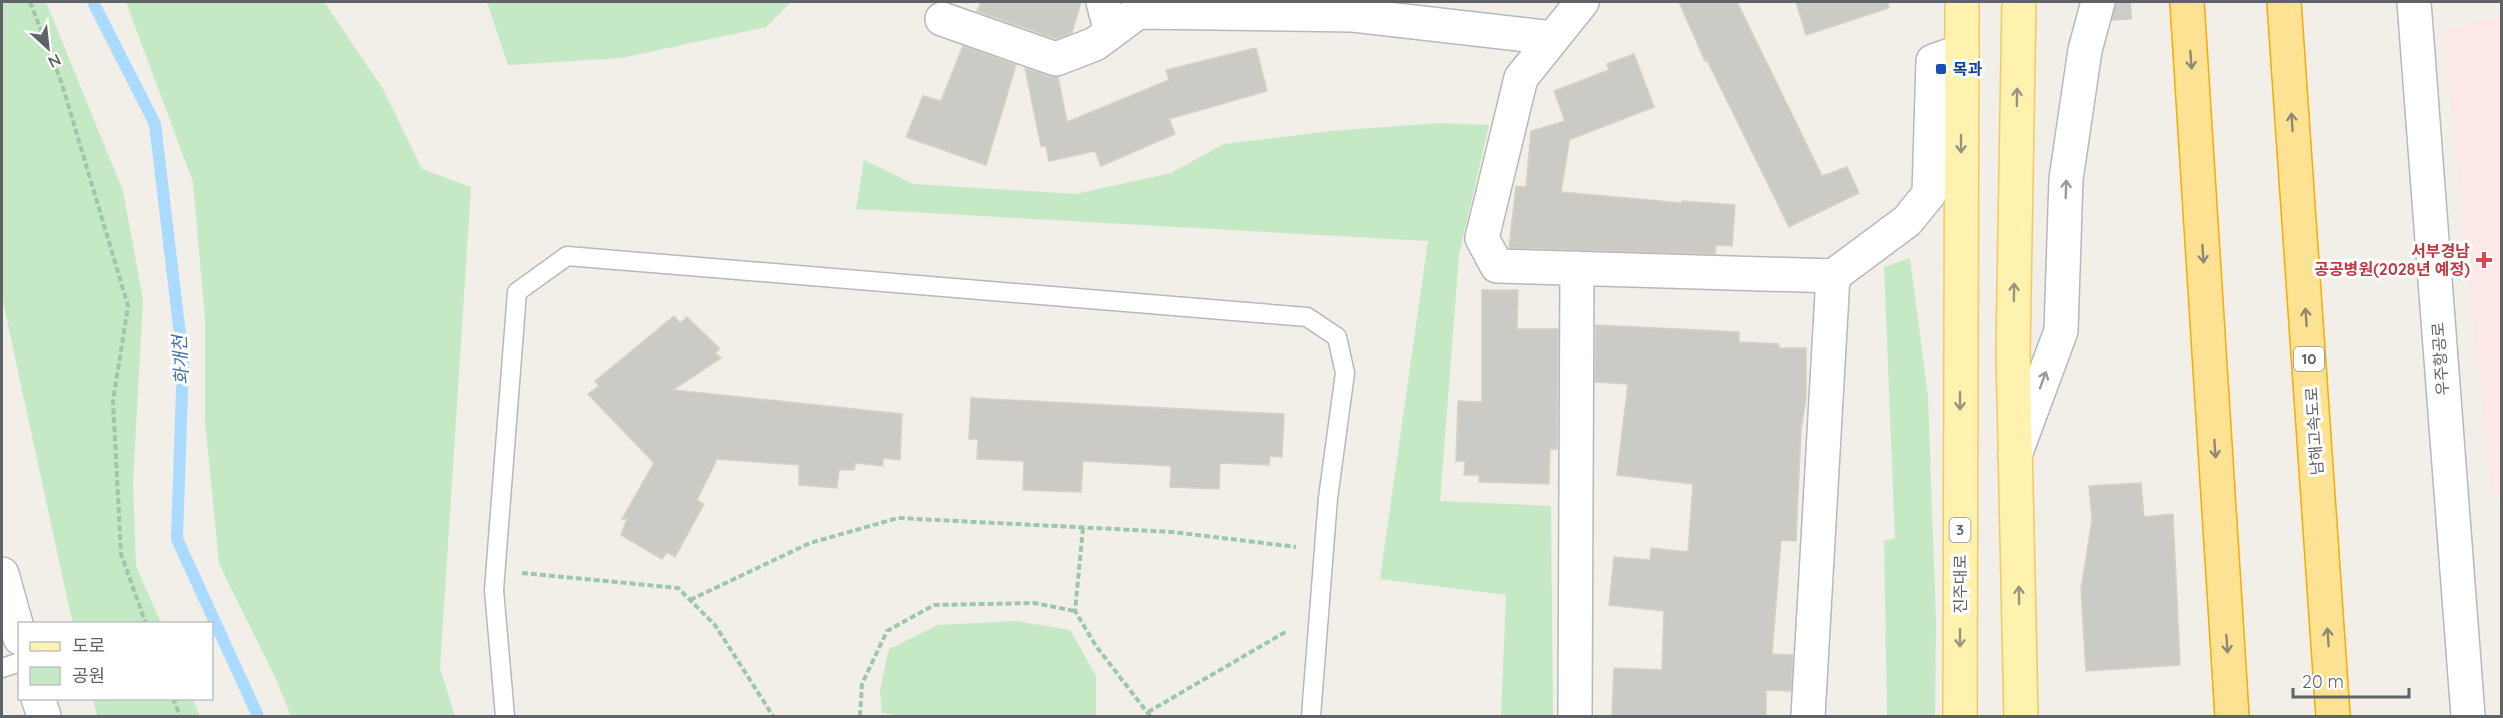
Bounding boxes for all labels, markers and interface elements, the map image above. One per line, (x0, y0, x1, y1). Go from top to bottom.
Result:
north arrow (18, 18, 78, 78)
one-way arrow (2185, 49, 2196, 69)
text: N (45, 50, 65, 73)
place label: 목과 (1953, 59, 1982, 79)
marker: 목과 (1934, 62, 1948, 76)
one-way arrow (2012, 88, 2023, 108)
one-way arrow (2287, 113, 2298, 133)
one-way arrow (1955, 133, 1967, 153)
one-way arrow (2060, 179, 2071, 199)
place label: 서부경남 공공병원(2028년 예정) (2314, 241, 2470, 279)
one-way arrow (2198, 244, 2209, 264)
marker: 서부경남 공공병원(2028년 예정) (2475, 251, 2493, 269)
one-way arrow (2008, 283, 2020, 303)
one-way arrow (2300, 307, 2311, 327)
street label: 우주항공로 (2427, 321, 2453, 396)
water label: 화개천 (168, 332, 193, 385)
road number: 10 (2294, 347, 2324, 371)
one-way arrow (2038, 371, 2049, 390)
street label: 남해고속도로 (2301, 386, 2327, 476)
one-way arrow (1954, 391, 1966, 411)
one-way arrow (2210, 439, 2221, 459)
road number: 3 (1950, 518, 1970, 542)
street label: 진주대로 (1950, 554, 1970, 613)
one-way arrow (2013, 586, 2024, 606)
legend (18, 622, 213, 700)
one-way arrow (1954, 628, 1966, 648)
one-way arrow (2322, 628, 2333, 648)
one-way arrow (2222, 633, 2233, 653)
text: 도로 (72, 634, 105, 657)
scale bar (2293, 661, 2408, 699)
text: 공원 (72, 664, 105, 687)
text: 20 m (2302, 670, 2344, 693)

